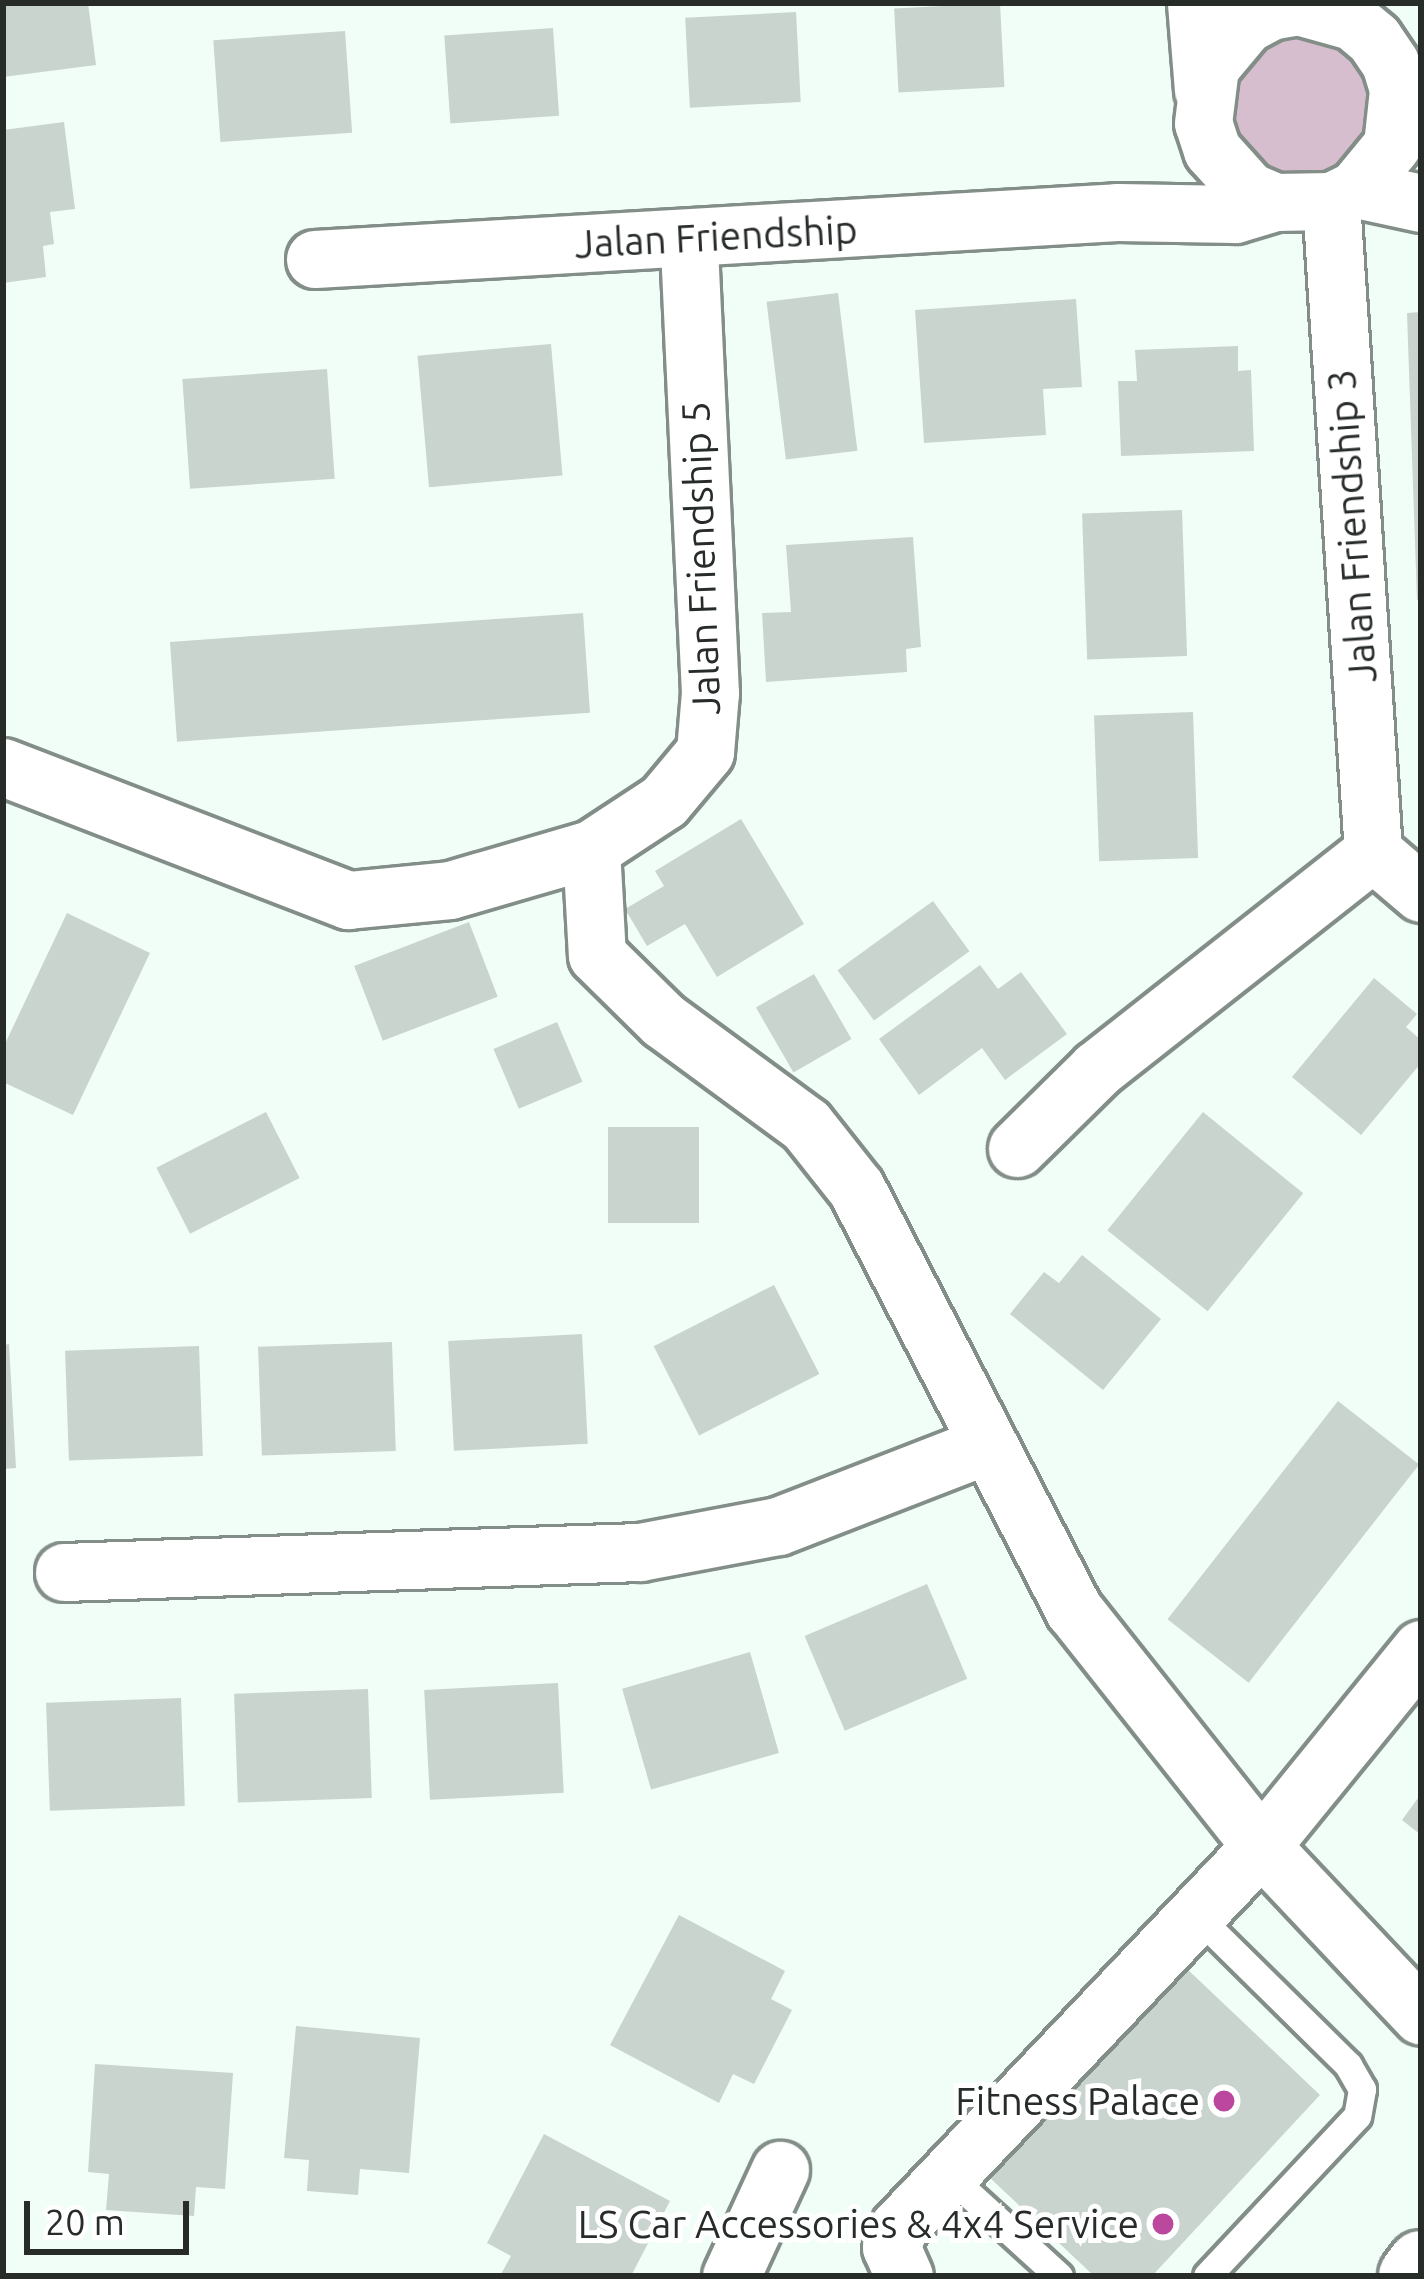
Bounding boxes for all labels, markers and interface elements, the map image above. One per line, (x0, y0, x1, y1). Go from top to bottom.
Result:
street label: Jalan Friendship (573, 206, 859, 268)
street label: Jalan Friendship 3 (1318, 368, 1386, 684)
street label: Jalan Friendship 5 (672, 400, 730, 716)
place label: Fitness Palace (955, 2078, 1200, 2124)
marker: Fitness Palace (1211, 2088, 1237, 2114)
scale bar (30, 2177, 195, 2251)
text: 20 m (45, 2201, 125, 2242)
place label: LS Car Accessories & 4x4 Service (578, 2201, 1139, 2247)
marker: LS Car Accessories & 4x4 Service (1150, 2211, 1176, 2237)

